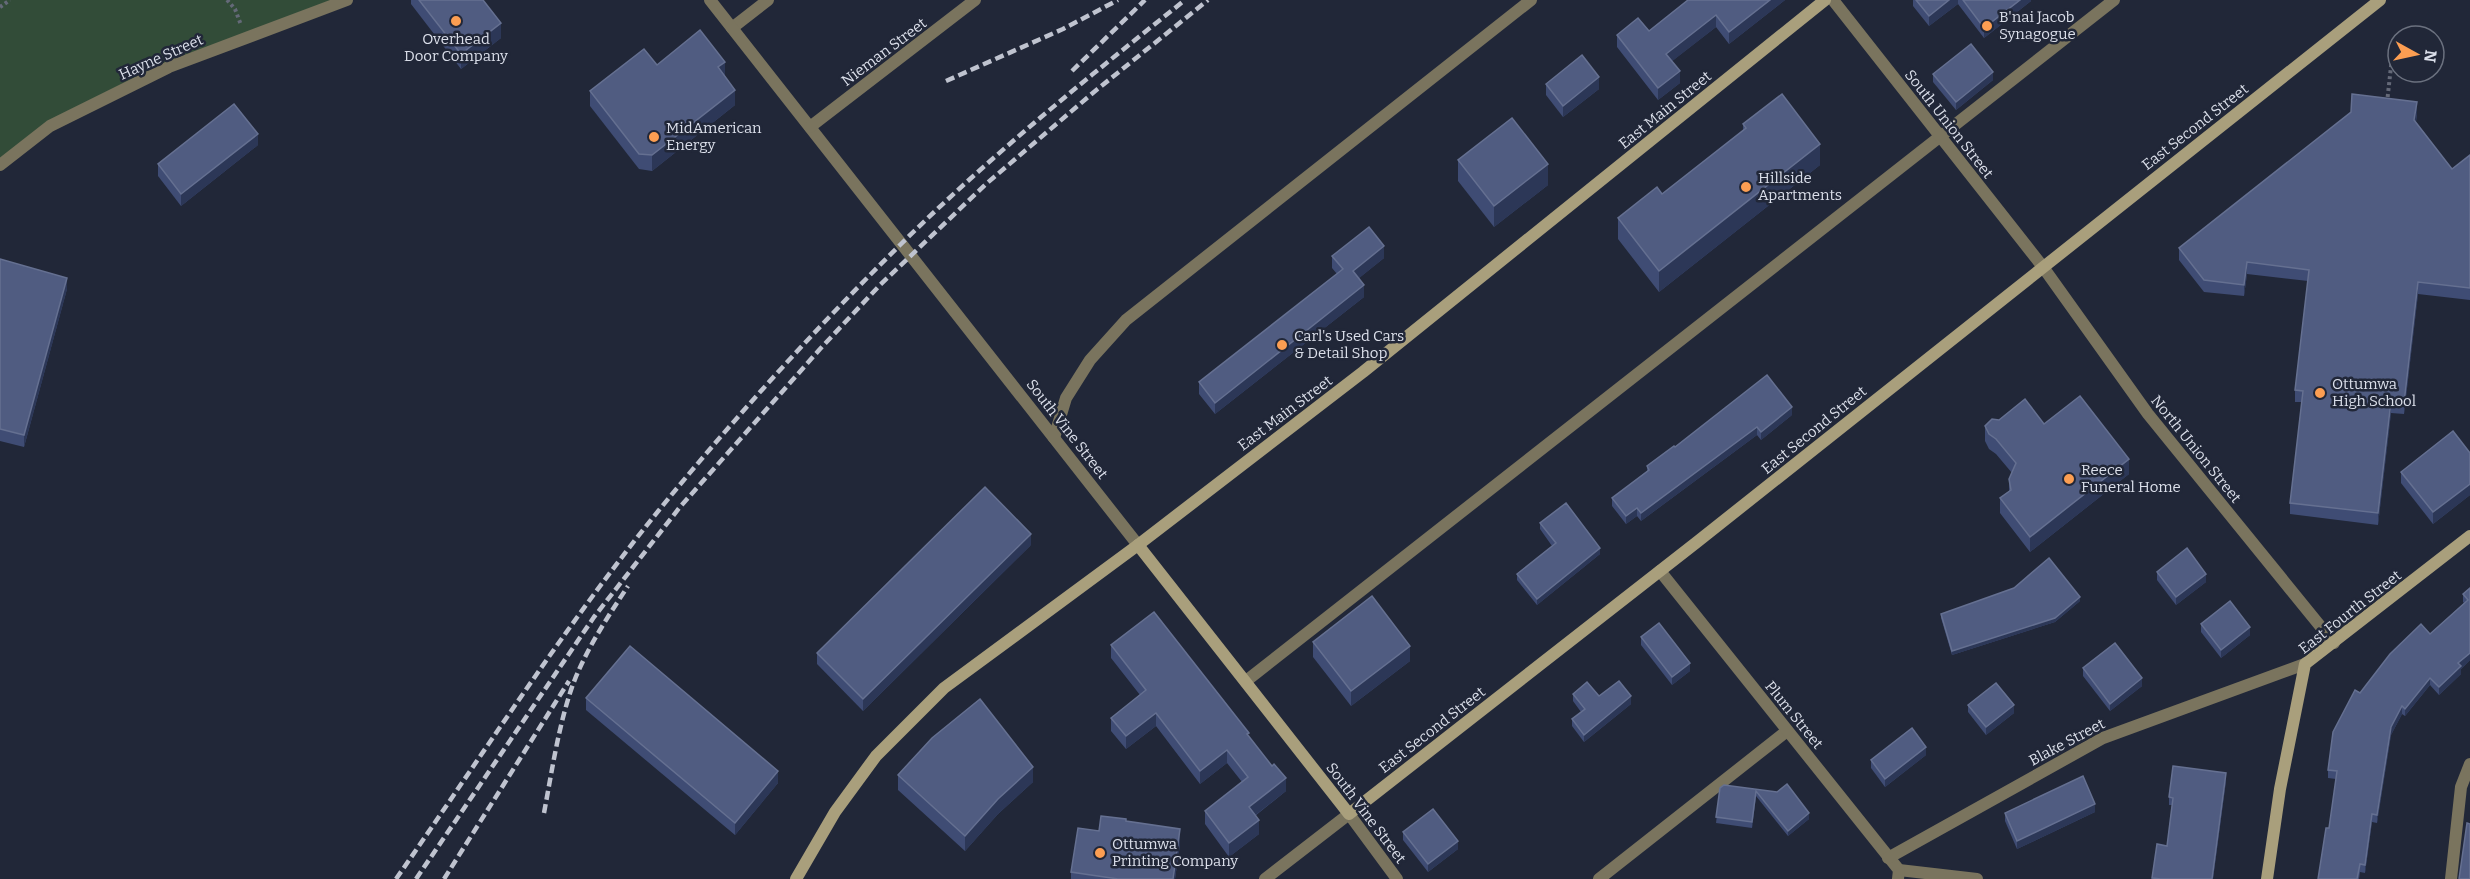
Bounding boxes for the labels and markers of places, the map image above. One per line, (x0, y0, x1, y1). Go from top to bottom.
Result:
place label: B'nai Jacob Synagogue (1999, 8, 2076, 43)
marker: Overhead Door Company (449, 14, 463, 28)
marker: B'nai Jacob Synagogue (1980, 19, 1994, 33)
place label: Overhead Door Company (404, 30, 508, 65)
place label: MidAmerican Energy (666, 119, 762, 154)
marker: MidAmerican Energy (647, 130, 661, 144)
place label: Hillside Apartments (1758, 169, 1842, 204)
marker: Hillside Apartments (1739, 180, 1753, 194)
place label: Carl's Used Cars & Detail Shop (1294, 327, 1404, 362)
marker: Carl's Used Cars & Detail Shop (1275, 338, 1289, 352)
place label: Ottumwa High School (2332, 375, 2416, 410)
marker: Ottumwa High School (2313, 386, 2327, 400)
place label: Reece Funeral Home (2081, 461, 2181, 496)
marker: Reece Funeral Home (2062, 472, 2076, 486)
place label: Ottumwa Printing Company (1112, 835, 1238, 870)
marker: Ottumwa Printing Company (1093, 846, 1107, 860)

